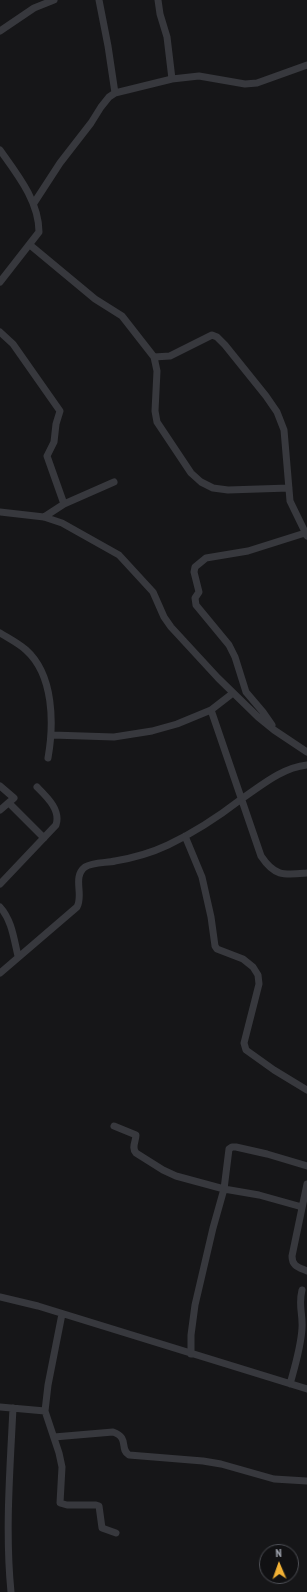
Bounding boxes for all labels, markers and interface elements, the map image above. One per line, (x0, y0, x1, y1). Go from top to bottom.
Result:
north arrow (259, 1544, 299, 1584)
text: N (275, 1546, 282, 1560)

